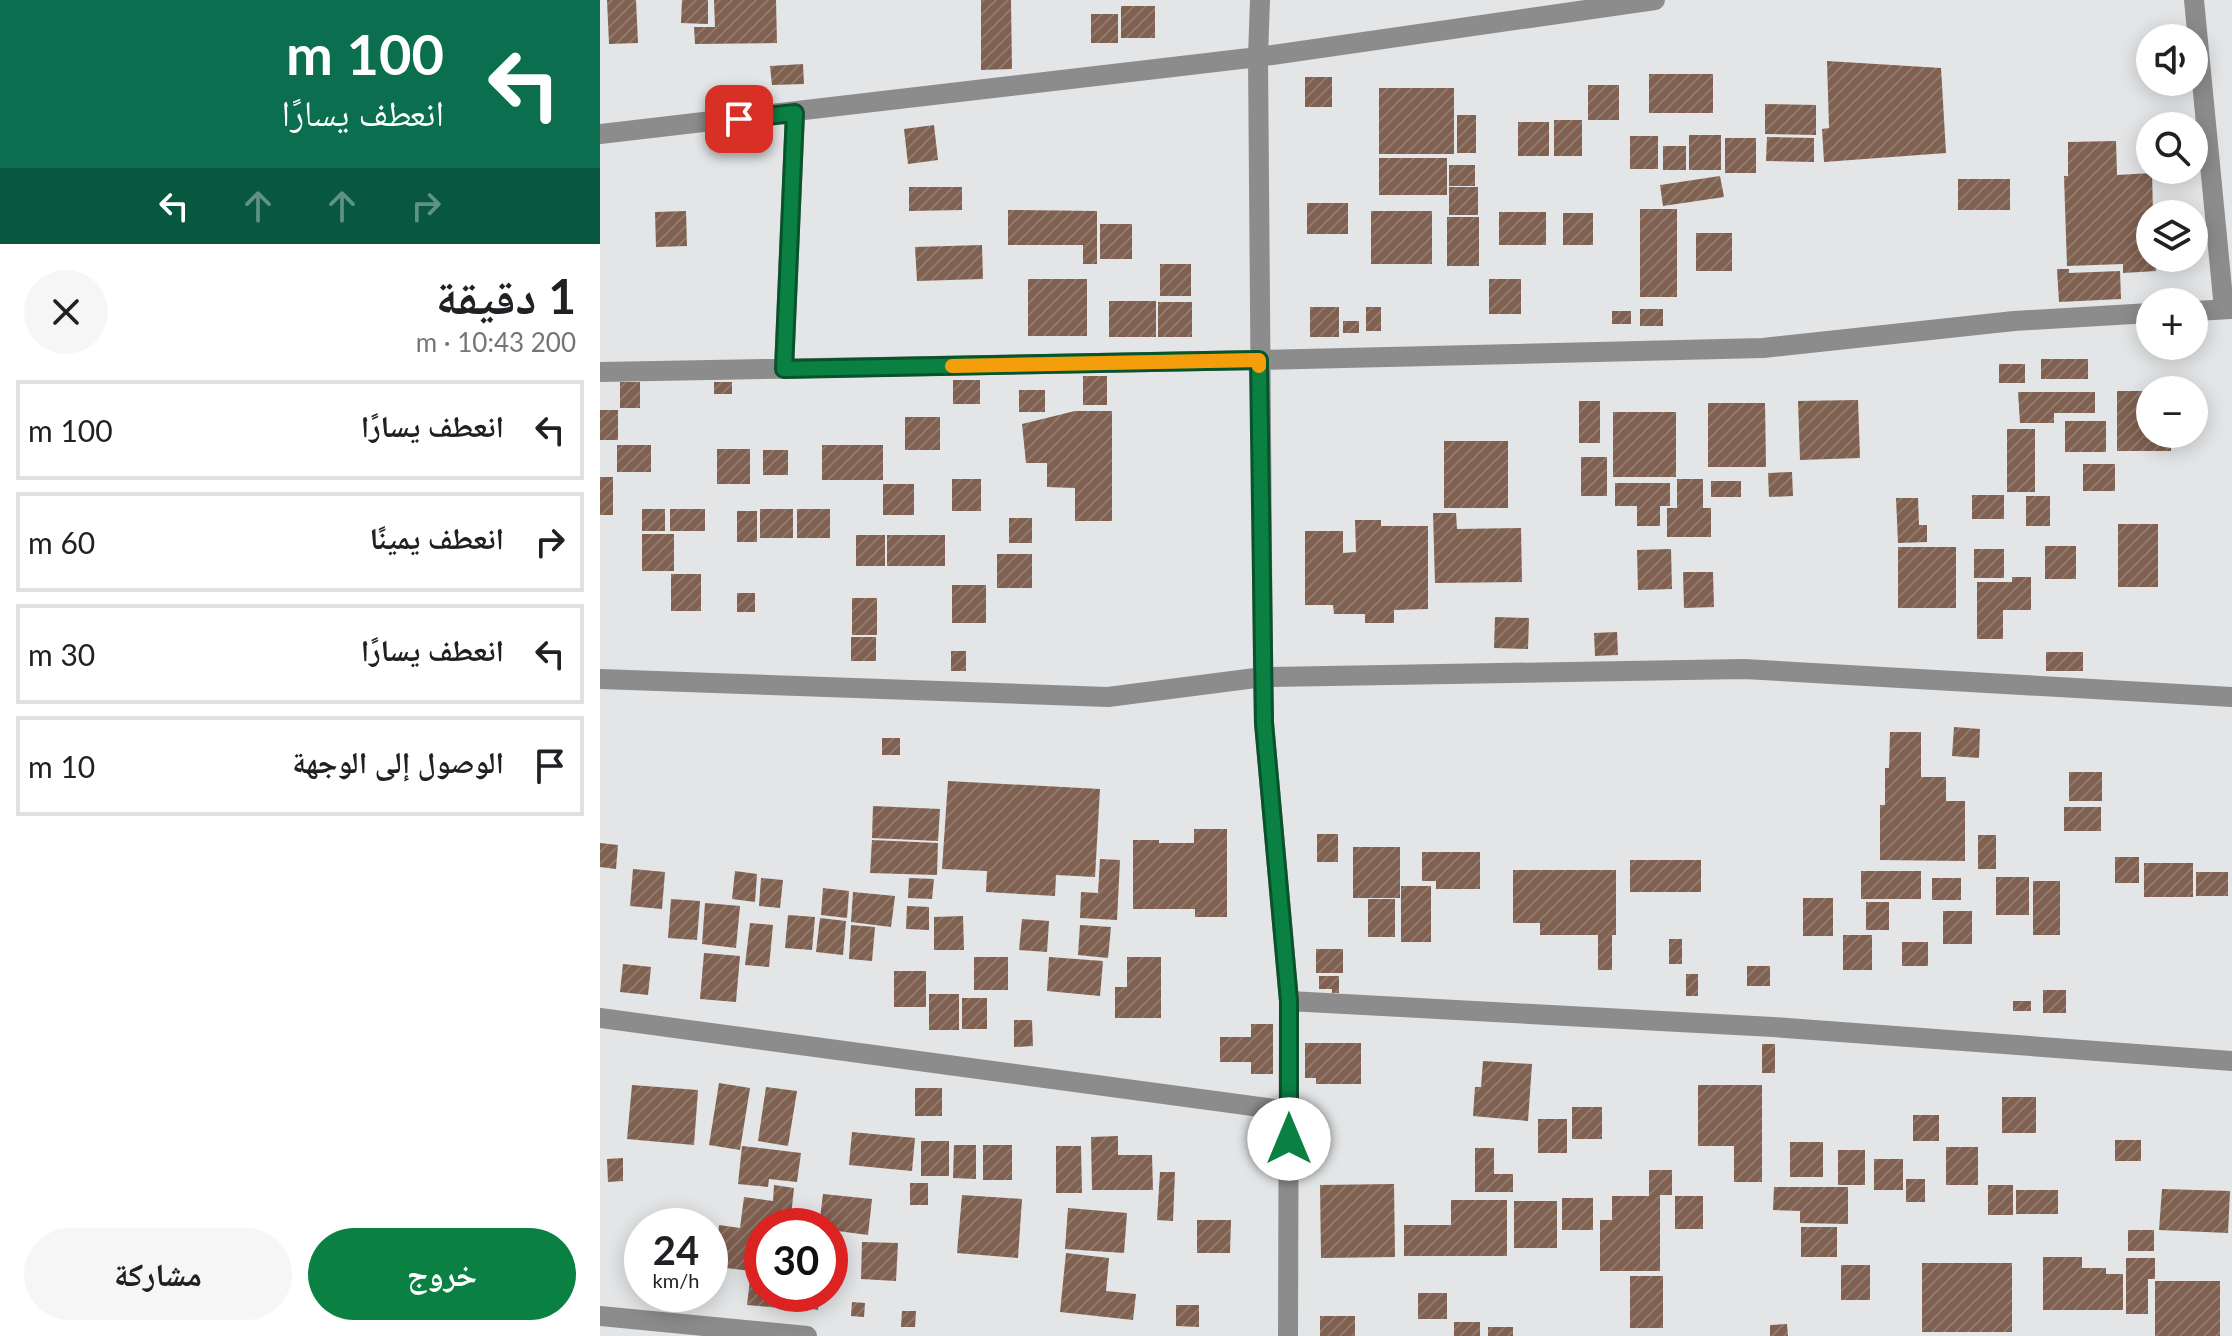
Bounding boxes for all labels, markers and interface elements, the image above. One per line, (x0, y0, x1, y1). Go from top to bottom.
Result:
text: 100 m (286, 20, 444, 87)
map controls (2136, 24, 2208, 448)
button: sound (2136, 24, 2208, 96)
icon: left (472, 32, 576, 136)
pin (705, 85, 773, 153)
text: انعطف يسارًا (282, 90, 444, 134)
icon: arrive (717, 97, 761, 141)
button: search (2136, 112, 2208, 184)
icon: left (152, 184, 196, 228)
icon: ahead (236, 184, 280, 228)
icon: ahead (320, 184, 364, 228)
icon: right (404, 184, 448, 228)
button: layers (2136, 200, 2208, 272)
text: 1 دقيقة (436, 267, 576, 324)
button: close (24, 270, 108, 354)
button: + (2136, 288, 2208, 360)
text: 200 m · 10:43 (416, 326, 576, 358)
button: − (2136, 376, 2208, 448)
text: انعطف يسارًا (361, 407, 504, 443)
icon: left (528, 408, 572, 452)
text: 100 m (28, 412, 113, 448)
text: انعطف يمينًا (369, 519, 504, 555)
icon: right (528, 520, 572, 564)
text: 60 m (28, 524, 95, 560)
text: انعطف يسارًا (361, 631, 504, 667)
icon: left (528, 632, 572, 676)
text: 30 m (28, 636, 95, 672)
text: الوصول إلى الوجهة (292, 743, 504, 779)
icon: arrive (528, 744, 572, 788)
text: 10 m (28, 748, 95, 784)
position arrow (1247, 1097, 1331, 1181)
speed limit sign: 30 (744, 1208, 848, 1312)
text: 24 (653, 1226, 699, 1274)
button: مشاركة (24, 1228, 292, 1320)
button: خروج (308, 1228, 576, 1320)
text: km/h (653, 1268, 699, 1292)

